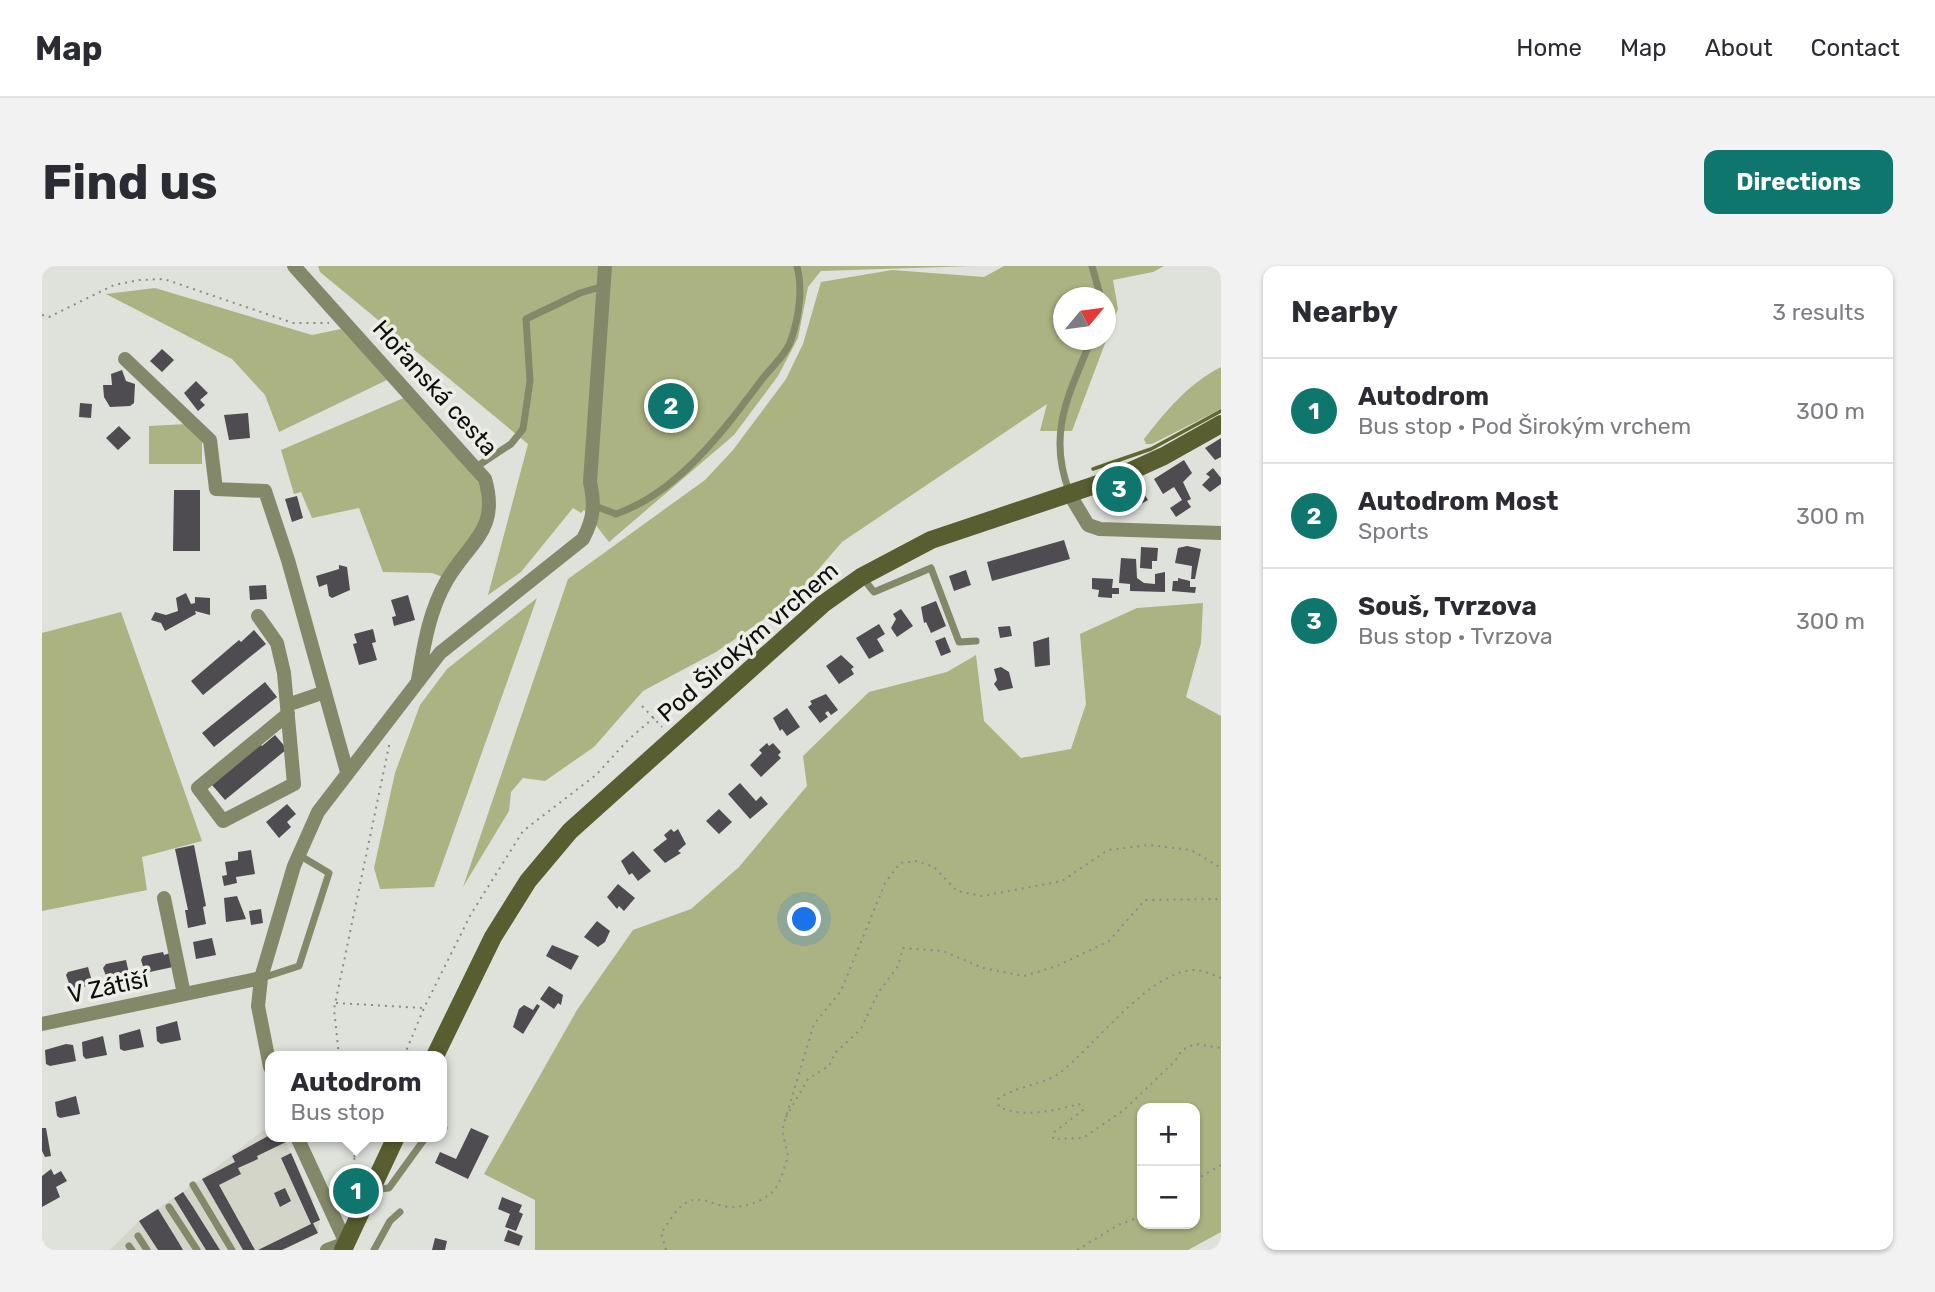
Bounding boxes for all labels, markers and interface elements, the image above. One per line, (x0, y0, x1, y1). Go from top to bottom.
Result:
text: Map (35, 29, 103, 68)
text: Home (1516, 34, 1582, 62)
text: Map (1620, 34, 1667, 62)
text: About (1705, 34, 1773, 62)
text: Contact (1811, 34, 1900, 62)
button: Directions (1704, 150, 1893, 214)
text: Find us (42, 153, 218, 211)
north arrow (1053, 287, 1116, 350)
text: Nearby (1291, 294, 1398, 330)
text: 3 results (1772, 298, 1865, 326)
street label: Hořanská cesta (367, 314, 503, 462)
pin: 2 (648, 380, 694, 432)
text: Autodrom (1358, 381, 1489, 412)
text: 1 (1308, 397, 1320, 425)
text: 300 m (1796, 397, 1865, 425)
text: Bus stop · Pod Širokým vrchem (1358, 412, 1691, 440)
pin: 3 (1096, 463, 1142, 515)
text: Autodrom Most (1358, 486, 1558, 517)
text: 2 (1307, 502, 1321, 530)
text: 300 m (1796, 502, 1865, 530)
text: Sports (1358, 517, 1429, 545)
street label: Pod Širokým vrchem (652, 556, 844, 728)
text: Souš, Tvrzova (1358, 591, 1537, 622)
text: 3 (1306, 607, 1322, 635)
text: 300 m (1796, 607, 1865, 635)
text: Bus stop · Tvrzova (1358, 622, 1553, 650)
your location (787, 902, 821, 936)
street label: V Zátiší (65, 965, 152, 1009)
popup (265, 1051, 447, 1142)
text: Autodrom (291, 1067, 421, 1098)
text: Bus stop (291, 1098, 385, 1126)
map controls (1137, 1103, 1200, 1229)
button: + (1137, 1103, 1200, 1166)
pin: 1 (333, 1165, 379, 1217)
button: − (1137, 1166, 1200, 1229)

